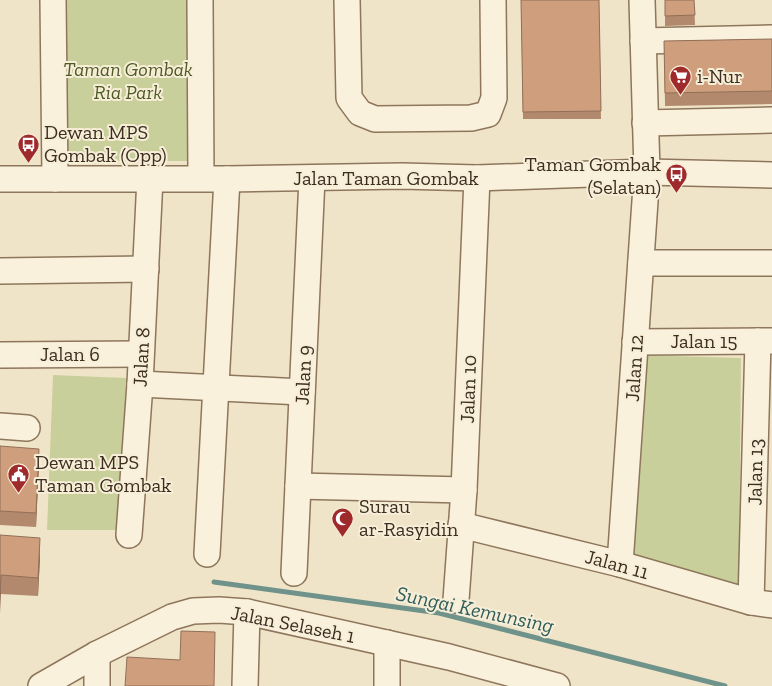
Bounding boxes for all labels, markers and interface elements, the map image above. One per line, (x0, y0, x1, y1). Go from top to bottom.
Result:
park label: Taman Gombak Ria Park (63, 57, 193, 104)
supermarket icon: i-Nur (669, 64, 693, 95)
place label: i-Nur (697, 64, 743, 88)
place label: Dewan MPS Gombak (Opp) (44, 120, 166, 167)
bus stop icon: Dewan MPS Gombak (Opp) (16, 132, 40, 163)
place label: Taman Gombak (Selatan) (525, 152, 662, 199)
bus stop icon: Taman Gombak (Selatan) (665, 163, 689, 194)
street label: Jalan Taman Gombak (293, 166, 479, 190)
street label: Jalan 8 (127, 326, 155, 388)
street label: Jalan 15 (670, 329, 738, 353)
street label: Jalan 12 (620, 334, 648, 402)
street label: Jalan 6 (40, 342, 100, 366)
street label: Jalan 9 (289, 344, 317, 406)
street label: Jalan 10 (455, 354, 481, 424)
street label: Jalan 13 (742, 438, 768, 506)
place label: Dewan MPS Taman Gombak (35, 450, 172, 497)
public building icon: Dewan MPS Taman Gombak (7, 462, 31, 493)
place label: Surau ar-Rasyidin (359, 494, 459, 541)
mosque icon: Surau ar-Rasyidin (331, 506, 355, 537)
street label: Jalan 11 (583, 544, 652, 584)
water label: Sungai Kemunsing (394, 580, 556, 638)
street label: Jalan Selaseh 1 (229, 600, 357, 648)

